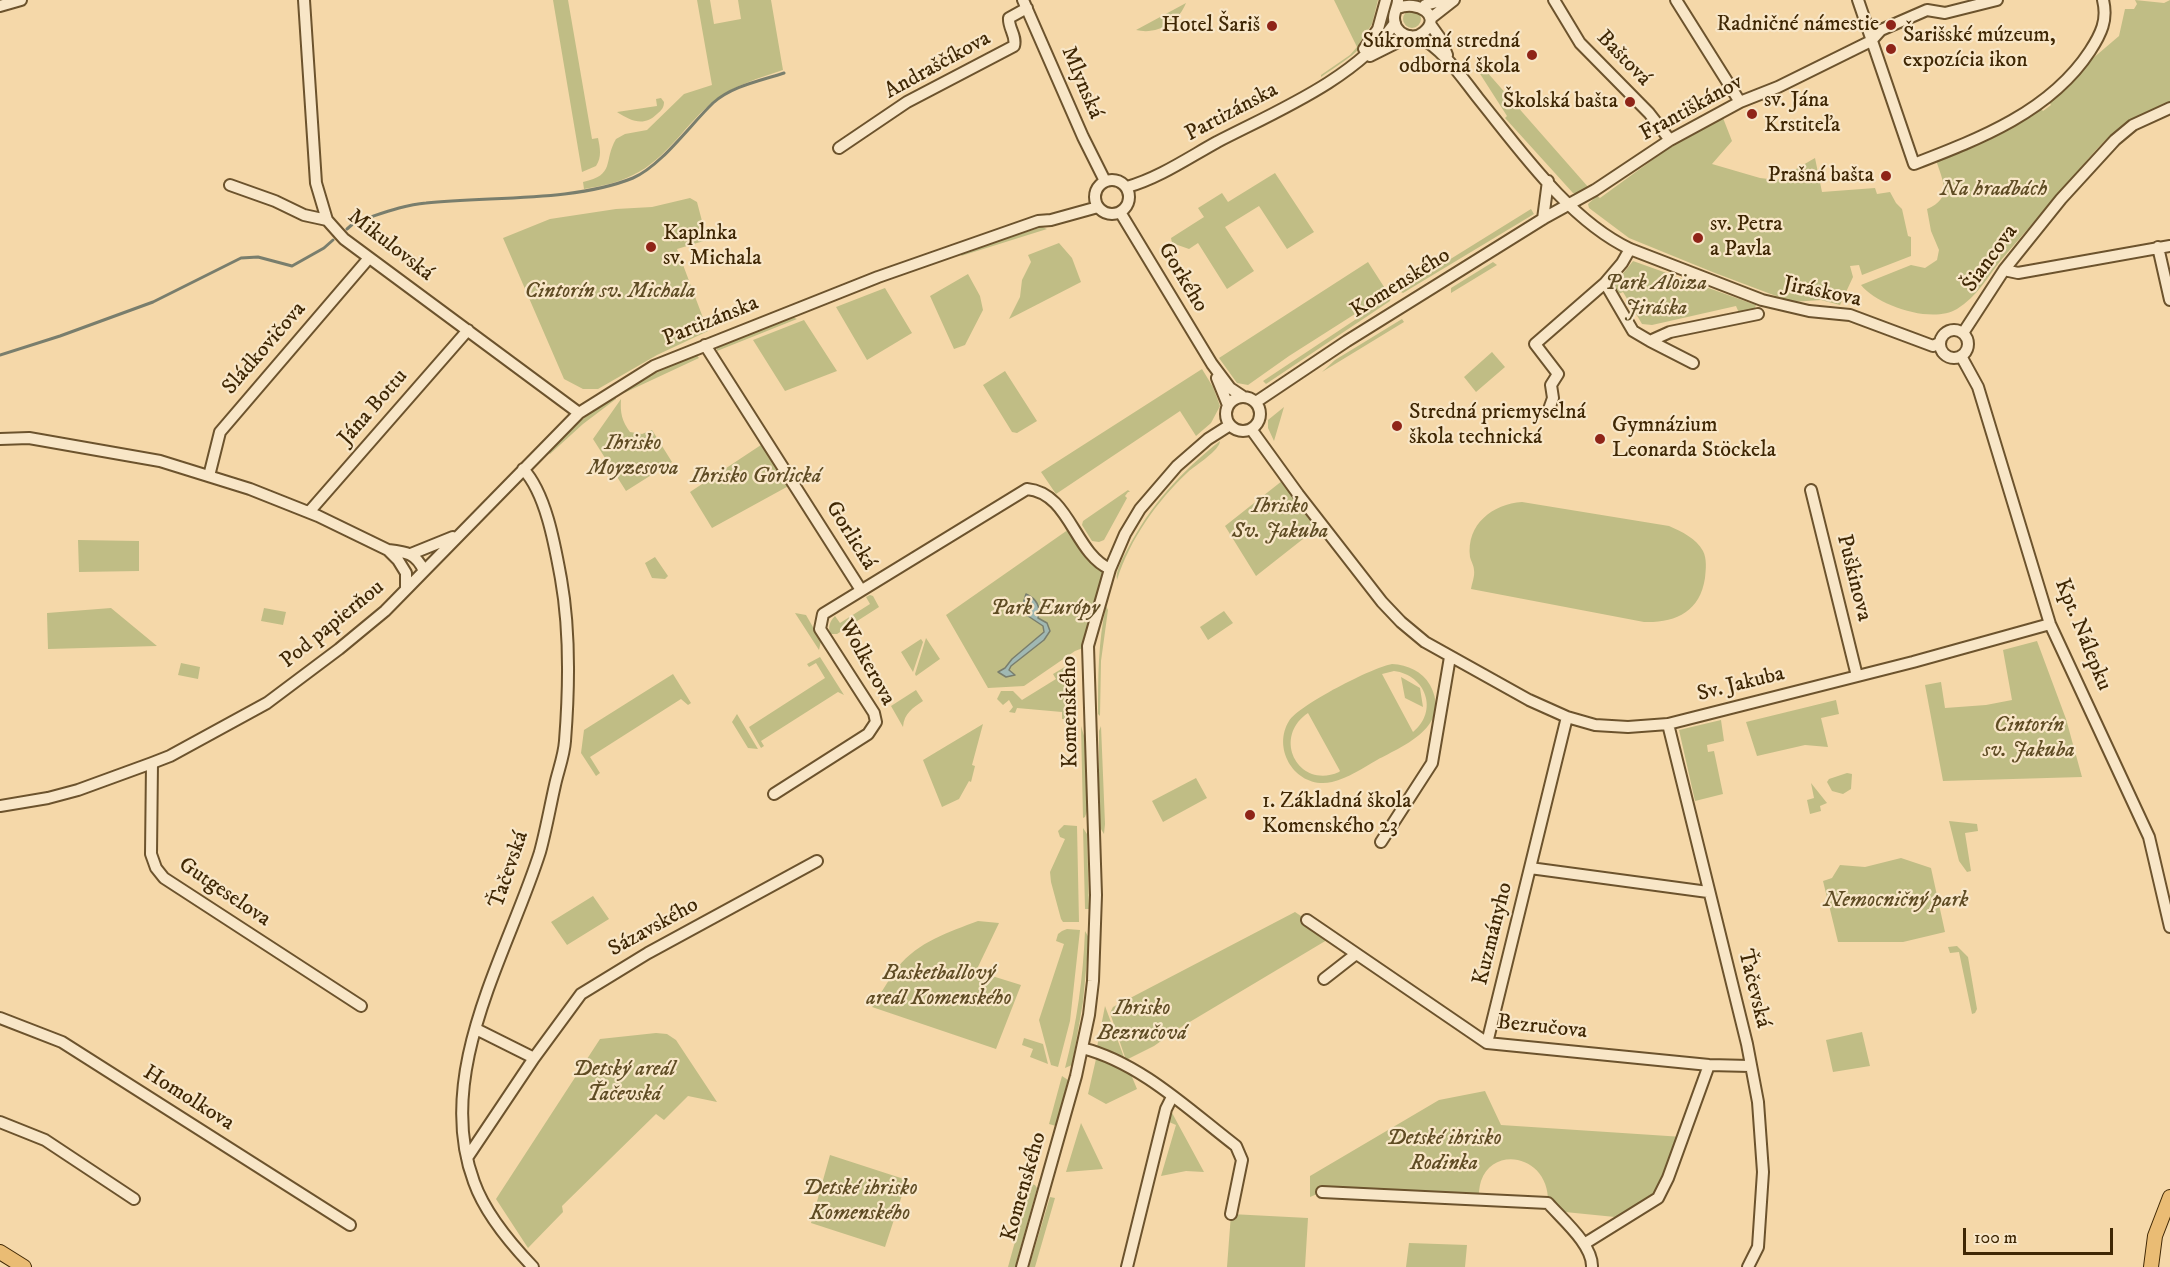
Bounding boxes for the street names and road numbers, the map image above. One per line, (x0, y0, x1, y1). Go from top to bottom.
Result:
street label: Andraščíkova (880, 26, 996, 106)
street label: Baštová (1590, 26, 1656, 92)
street label: Mlynská (1054, 43, 1108, 123)
street label: Františkánov (1636, 70, 1748, 148)
street label: Partizánska (1181, 78, 1283, 148)
street label: Mikulovská (342, 204, 438, 288)
street label: Šiancova (1958, 220, 2024, 298)
street label: Gorkého (1151, 239, 1213, 317)
street label: Komenského (1346, 243, 1456, 325)
street label: Jiráskova (1780, 272, 1864, 314)
street label: Partizánska (659, 291, 763, 353)
street label: Sládkovičova (217, 297, 313, 401)
street label: Jána Bottu (334, 364, 414, 452)
street label: Gorlická (819, 497, 881, 575)
street label: Puškinova (1829, 532, 1877, 624)
street label: Pod papierňou (276, 575, 390, 675)
street label: Kpt. Nálepku (2048, 575, 2116, 695)
street label: Wolkerova (832, 615, 900, 711)
street label: Komenského (1057, 656, 1085, 768)
street label: Sv. Jakuba (1695, 661, 1787, 709)
street label: Ťačevská (485, 828, 535, 912)
street label: Gutgeselova (173, 853, 275, 933)
street label: Kuzmányho (1468, 880, 1520, 988)
street label: Sázavského (604, 893, 704, 963)
street label: Ťačevská (1731, 947, 1775, 1031)
street label: Bezručova (1496, 1010, 1588, 1046)
street label: Homolkova (137, 1061, 239, 1137)
street label: Komenského (997, 1129, 1053, 1245)

